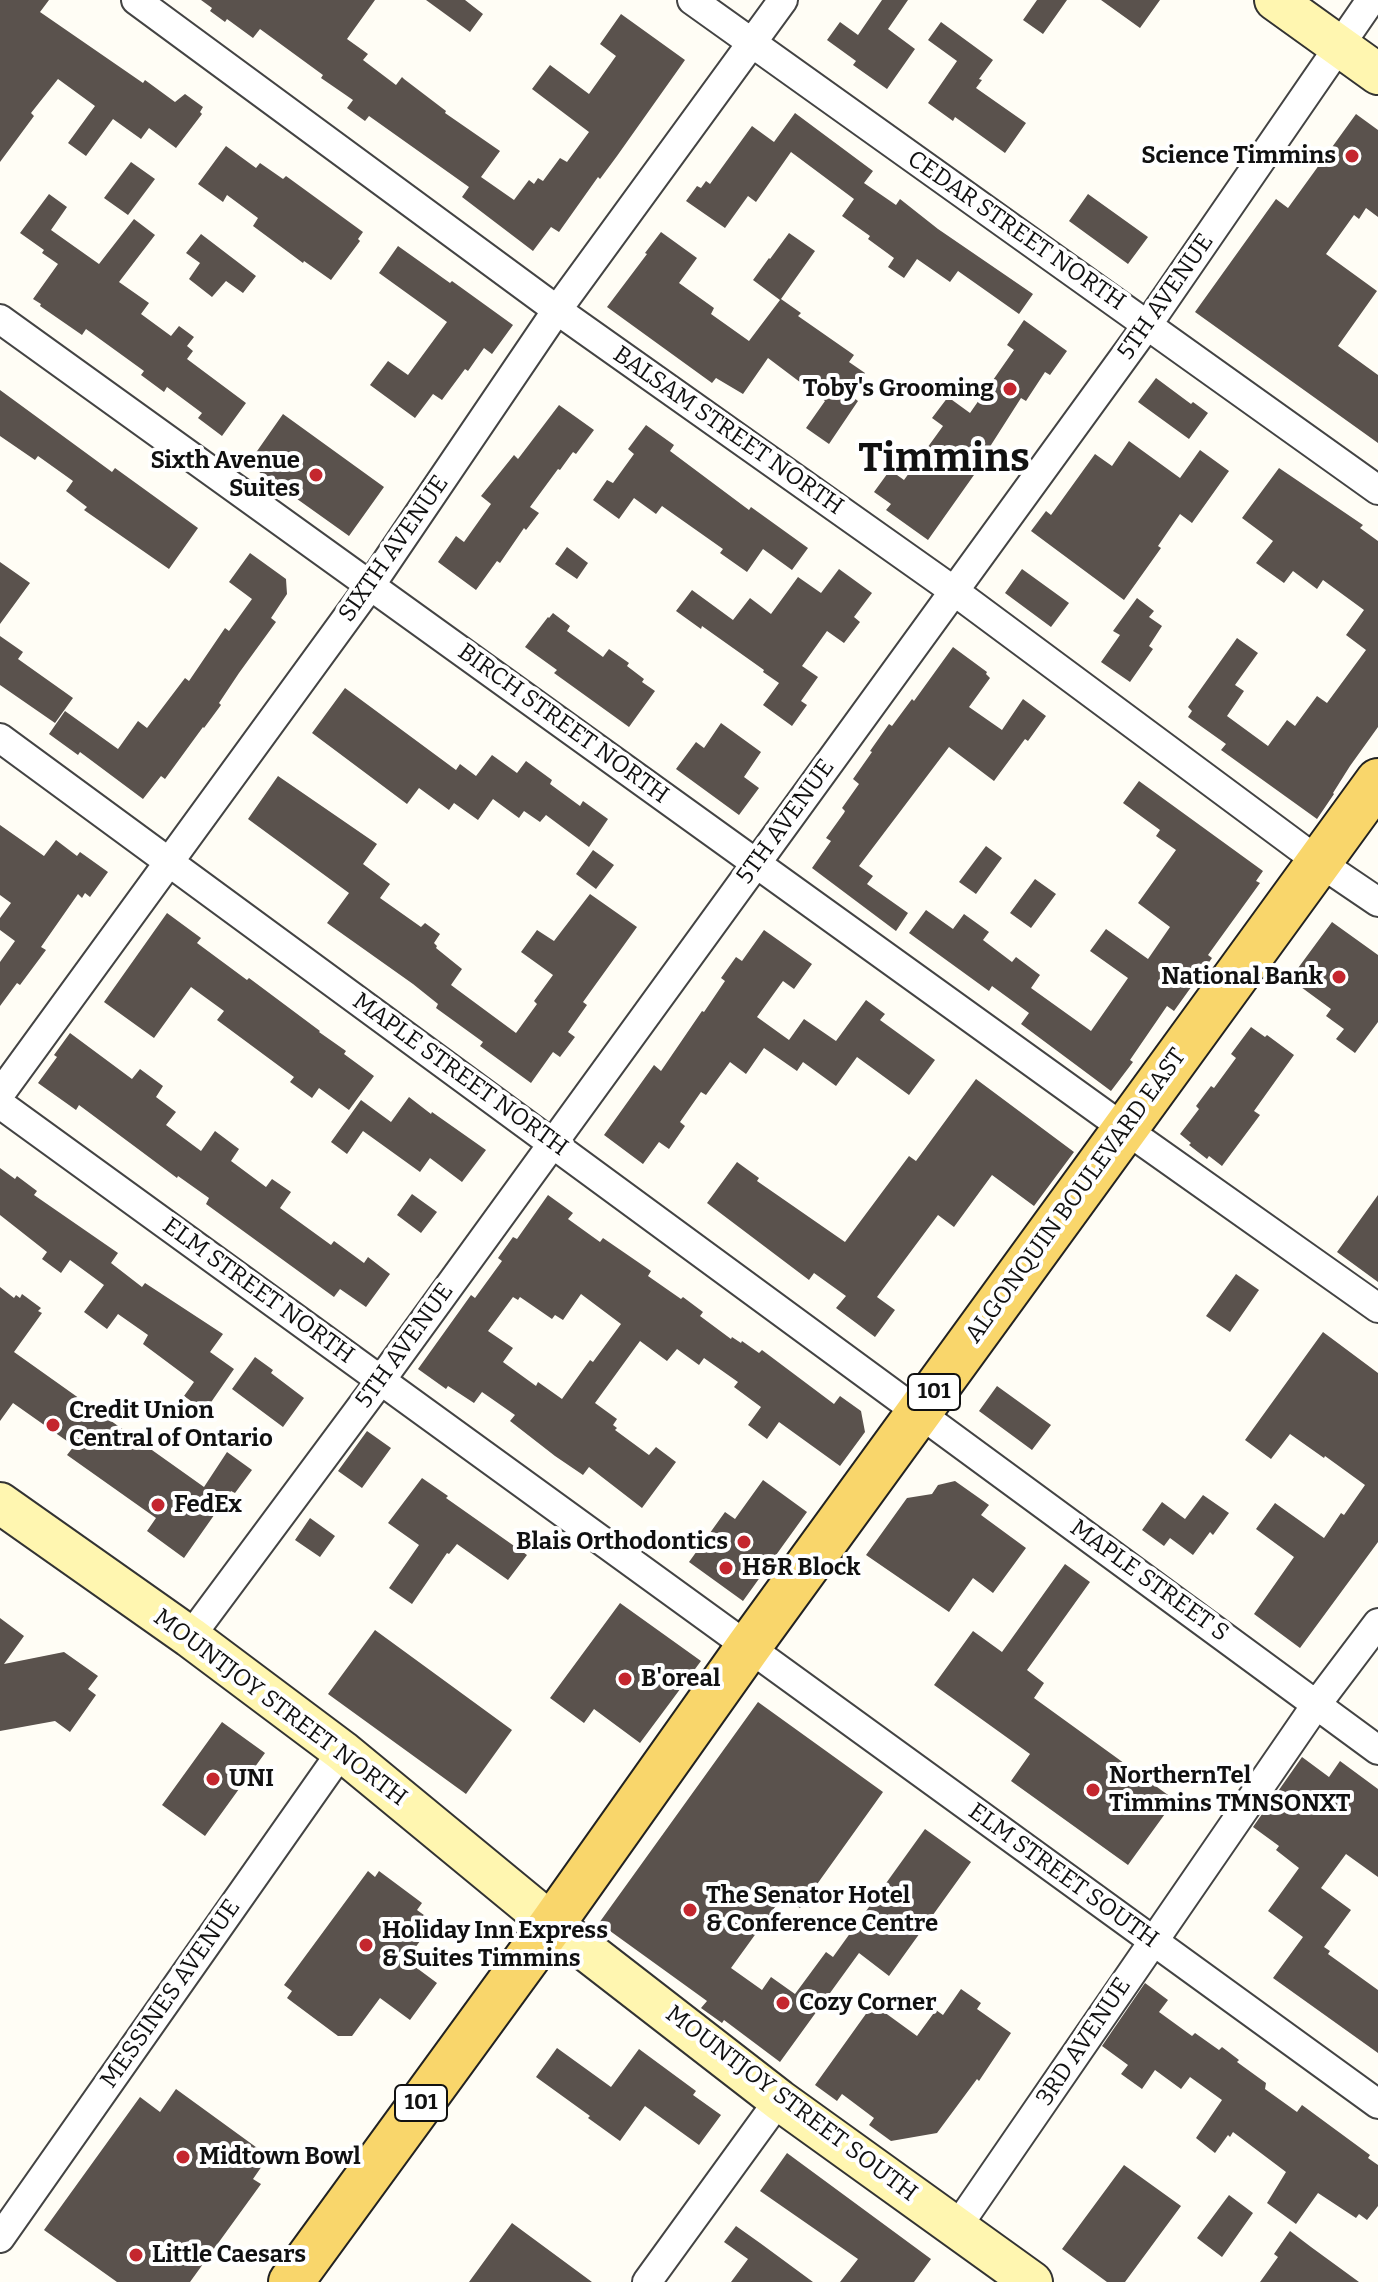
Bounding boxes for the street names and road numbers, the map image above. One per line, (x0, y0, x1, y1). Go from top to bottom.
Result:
street label: CEDAR STREET NORTH (902, 145, 1130, 317)
street label: 5TH AVENUE (1112, 228, 1220, 366)
street label: BALSAM STREET NORTH (607, 341, 849, 521)
street label: SIXTH AVENUE (333, 470, 455, 628)
street label: BIRCH STREET NORTH (452, 638, 674, 810)
street label: 5TH AVENUE (731, 754, 841, 890)
street label: MAPLE STREET NORTH (347, 987, 573, 1163)
street label: ALGONQUIN BOULEVARD EAST (960, 1043, 1192, 1349)
street label: ELM STREET NORTH (157, 1212, 359, 1370)
street label: 5TH AVENUE (350, 1278, 460, 1414)
road number: 101 (908, 1374, 960, 1410)
street label: MAPLE STREET S (1064, 1514, 1234, 1648)
street label: MOUNTJOY STREET NORTH (148, 1603, 412, 1813)
street label: ELM STREET SOUTH (962, 1797, 1164, 1955)
street label: MESSINES AVENUE (95, 1894, 247, 2094)
street label: 3RD AVENUE (1031, 1973, 1137, 2111)
street label: MOUNTJOY STREET SOUTH (659, 2000, 923, 2208)
road number: 101 (395, 2085, 447, 2121)

